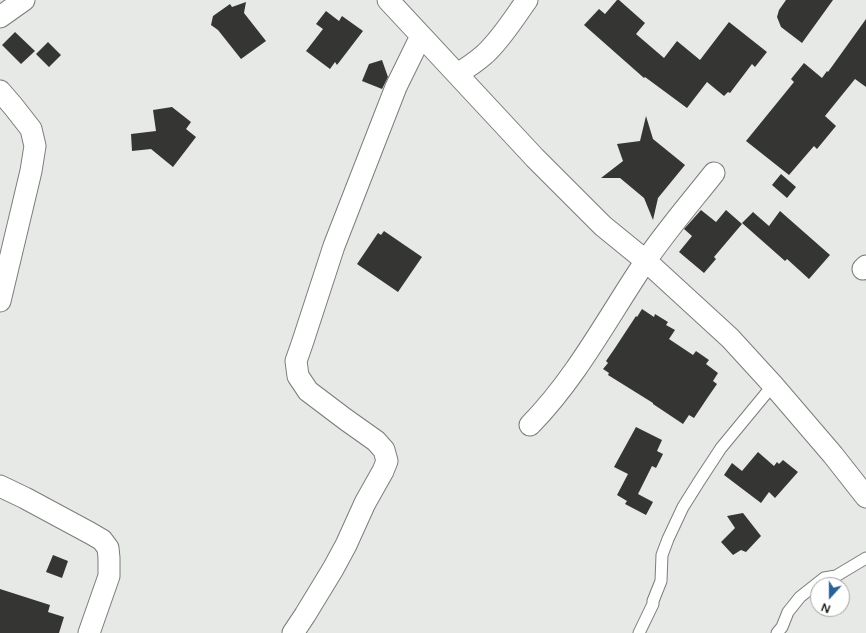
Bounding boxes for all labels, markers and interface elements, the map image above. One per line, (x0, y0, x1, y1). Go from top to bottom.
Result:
north arrow (810, 577, 850, 617)
text: N (819, 600, 832, 615)

